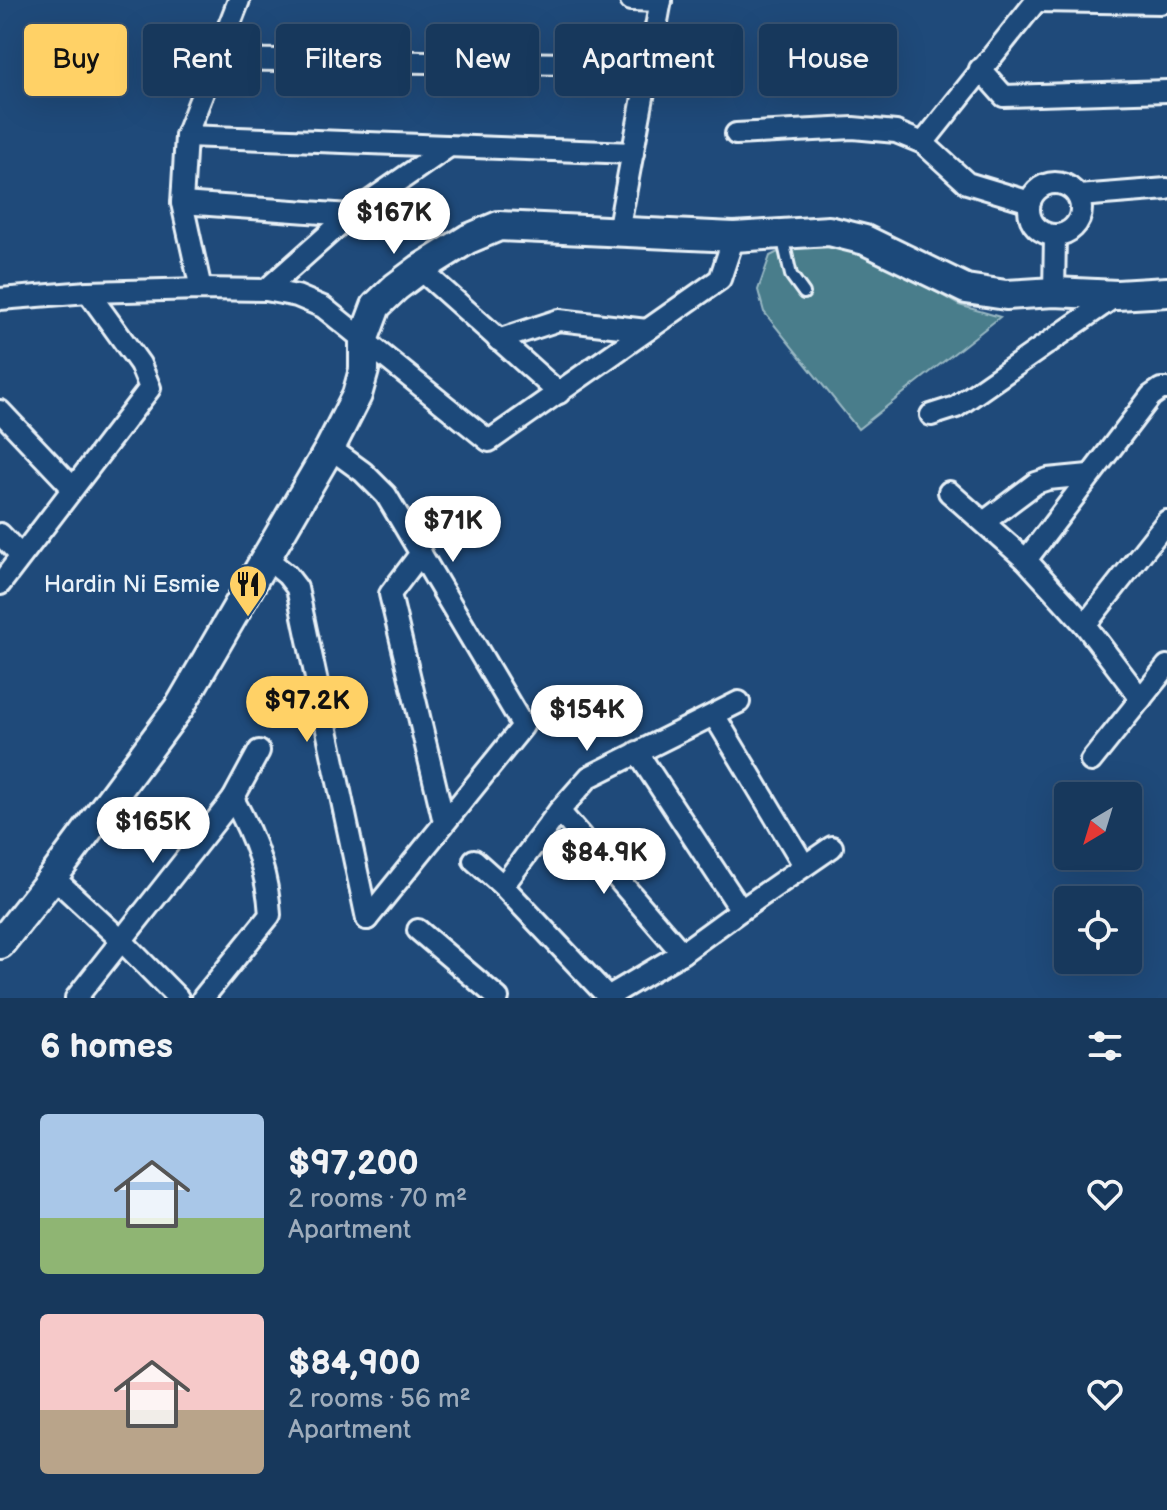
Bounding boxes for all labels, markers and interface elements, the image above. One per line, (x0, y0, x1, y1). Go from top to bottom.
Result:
chip: Buy (24, 24, 127, 96)
chip: Rent (143, 24, 260, 96)
chip: Filters (276, 24, 410, 96)
chip: New (426, 24, 539, 96)
chip: Apartment (555, 24, 743, 96)
chip: House (759, 24, 897, 96)
pin: $167K (338, 188, 450, 256)
text: $167K (356, 198, 432, 229)
pin: $71K (406, 496, 500, 564)
text: $71K (423, 506, 483, 537)
restaurant icon: Hardin Ni Esmie (227, 563, 269, 618)
place label: Hardin Ni Esmie (44, 570, 220, 599)
pin: $97.2K (242, 676, 372, 744)
pin: $154K (531, 685, 643, 753)
text: $97.2K (264, 686, 350, 717)
text: $154K (549, 695, 625, 726)
north arrow (1054, 782, 1142, 870)
map controls (1054, 782, 1142, 974)
pin: $165K (97, 797, 209, 865)
text: $165K (115, 807, 191, 838)
pin: $84.9K (539, 828, 669, 896)
text: $84.9K (561, 838, 647, 869)
button: locate (1054, 886, 1142, 974)
icon: filters (1083, 1024, 1127, 1068)
text: 6 homes (40, 1026, 173, 1067)
text: $97,200 (288, 1143, 419, 1184)
icon: home (104, 1146, 200, 1242)
icon: heart (1083, 1172, 1127, 1216)
text: 2 rooms · 70 m² (288, 1184, 467, 1215)
text: Apartment (288, 1215, 411, 1246)
text: $84,900 (288, 1343, 421, 1384)
icon: home (104, 1346, 200, 1442)
icon: heart (1083, 1372, 1127, 1416)
text: 2 rooms · 56 m² (288, 1384, 471, 1415)
text: Apartment (288, 1415, 411, 1446)

